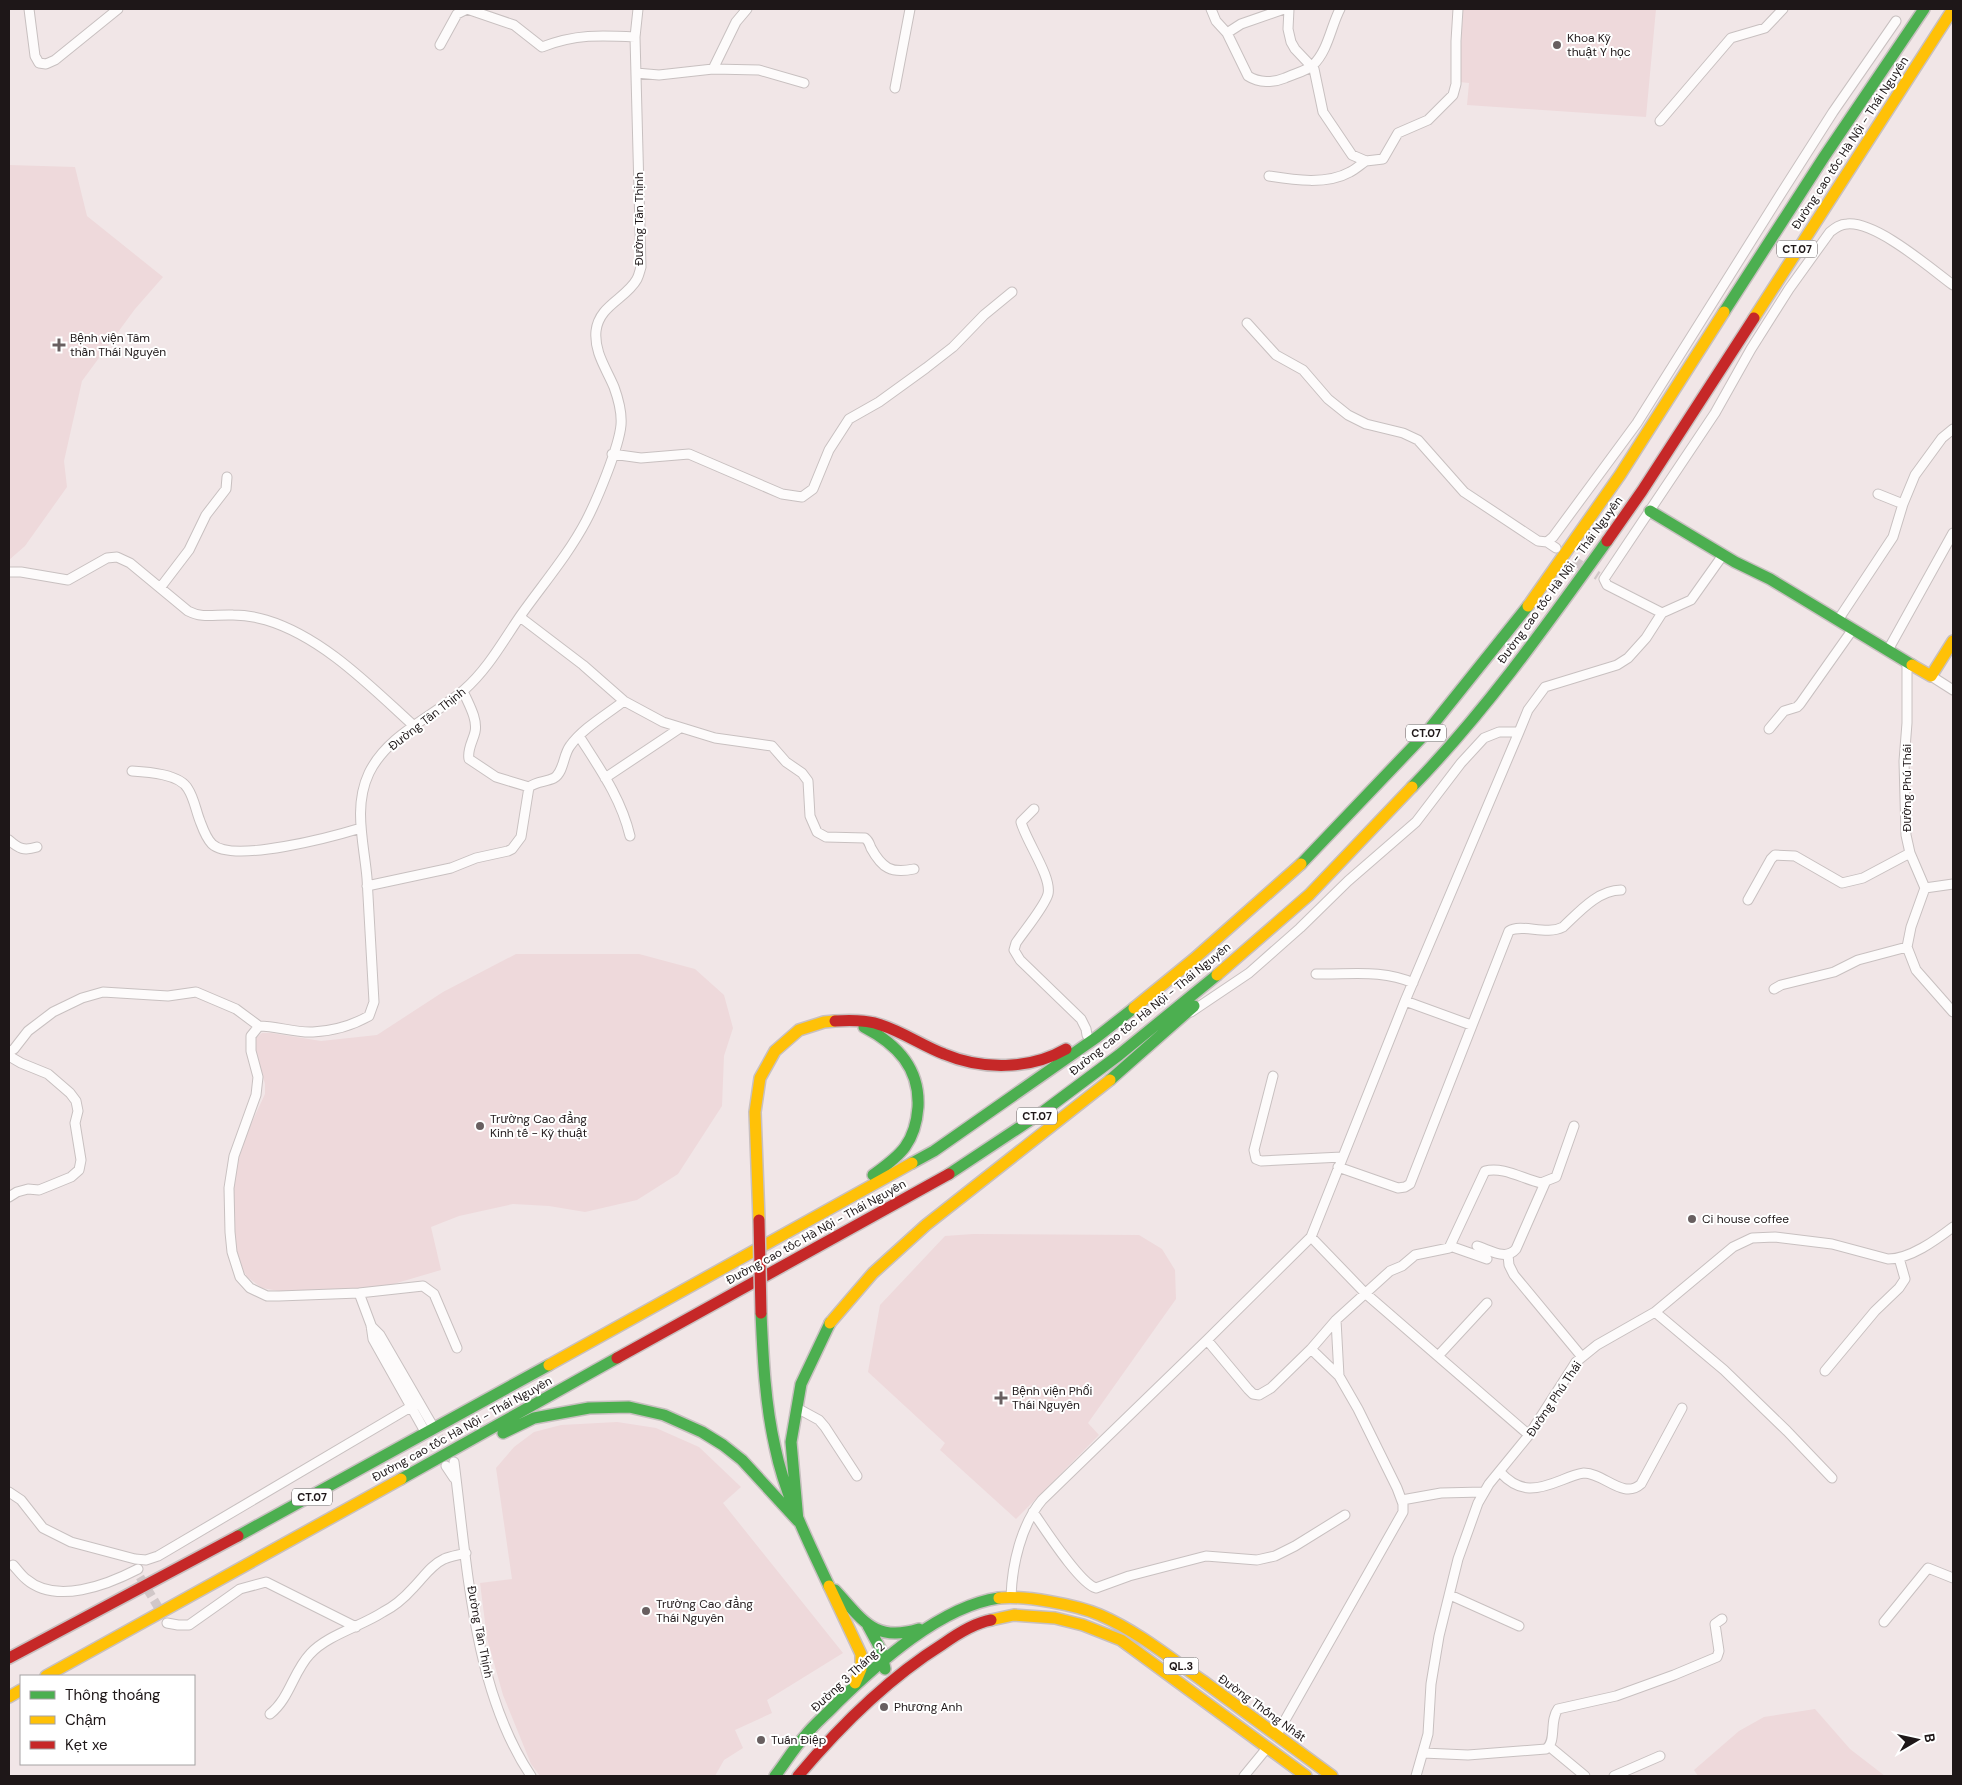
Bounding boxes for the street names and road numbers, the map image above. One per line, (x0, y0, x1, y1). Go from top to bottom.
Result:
street label: Đường cao tốc Hà Nội - Thái Nguyên (1788, 53, 1912, 233)
street label: Đường Tân Thịnh (631, 172, 647, 266)
road number: CT.07 (1777, 240, 1817, 258)
street label: Đường cao tốc Hà Nội - Thái Nguyên (1494, 493, 1626, 667)
street label: Đường Tân Thịnh (385, 684, 469, 754)
road number: CT.07 (1406, 724, 1446, 741)
street label: Đường Phú Thái (1899, 744, 1915, 832)
street label: Đường cao tốc Hà Nội - Thái Nguyên (1066, 939, 1234, 1079)
road number: CT.07 (1017, 1108, 1057, 1124)
street label: Đường cao tốc Hà Nội - Thái Nguyên (723, 1176, 909, 1288)
street label: Đường Phú Thái (1523, 1358, 1585, 1440)
street label: Đường cao tốc Hà Nội - Thái Nguyên (369, 1373, 555, 1485)
road number: CT.07 (292, 1488, 332, 1505)
street label: Đường Tân Thịnh (463, 1584, 497, 1680)
street label: Đường 3 Tháng 2 (808, 1639, 888, 1715)
road number: QL.3 (1164, 1658, 1198, 1674)
street label: Đường Thống Nhất (1215, 1671, 1309, 1745)

